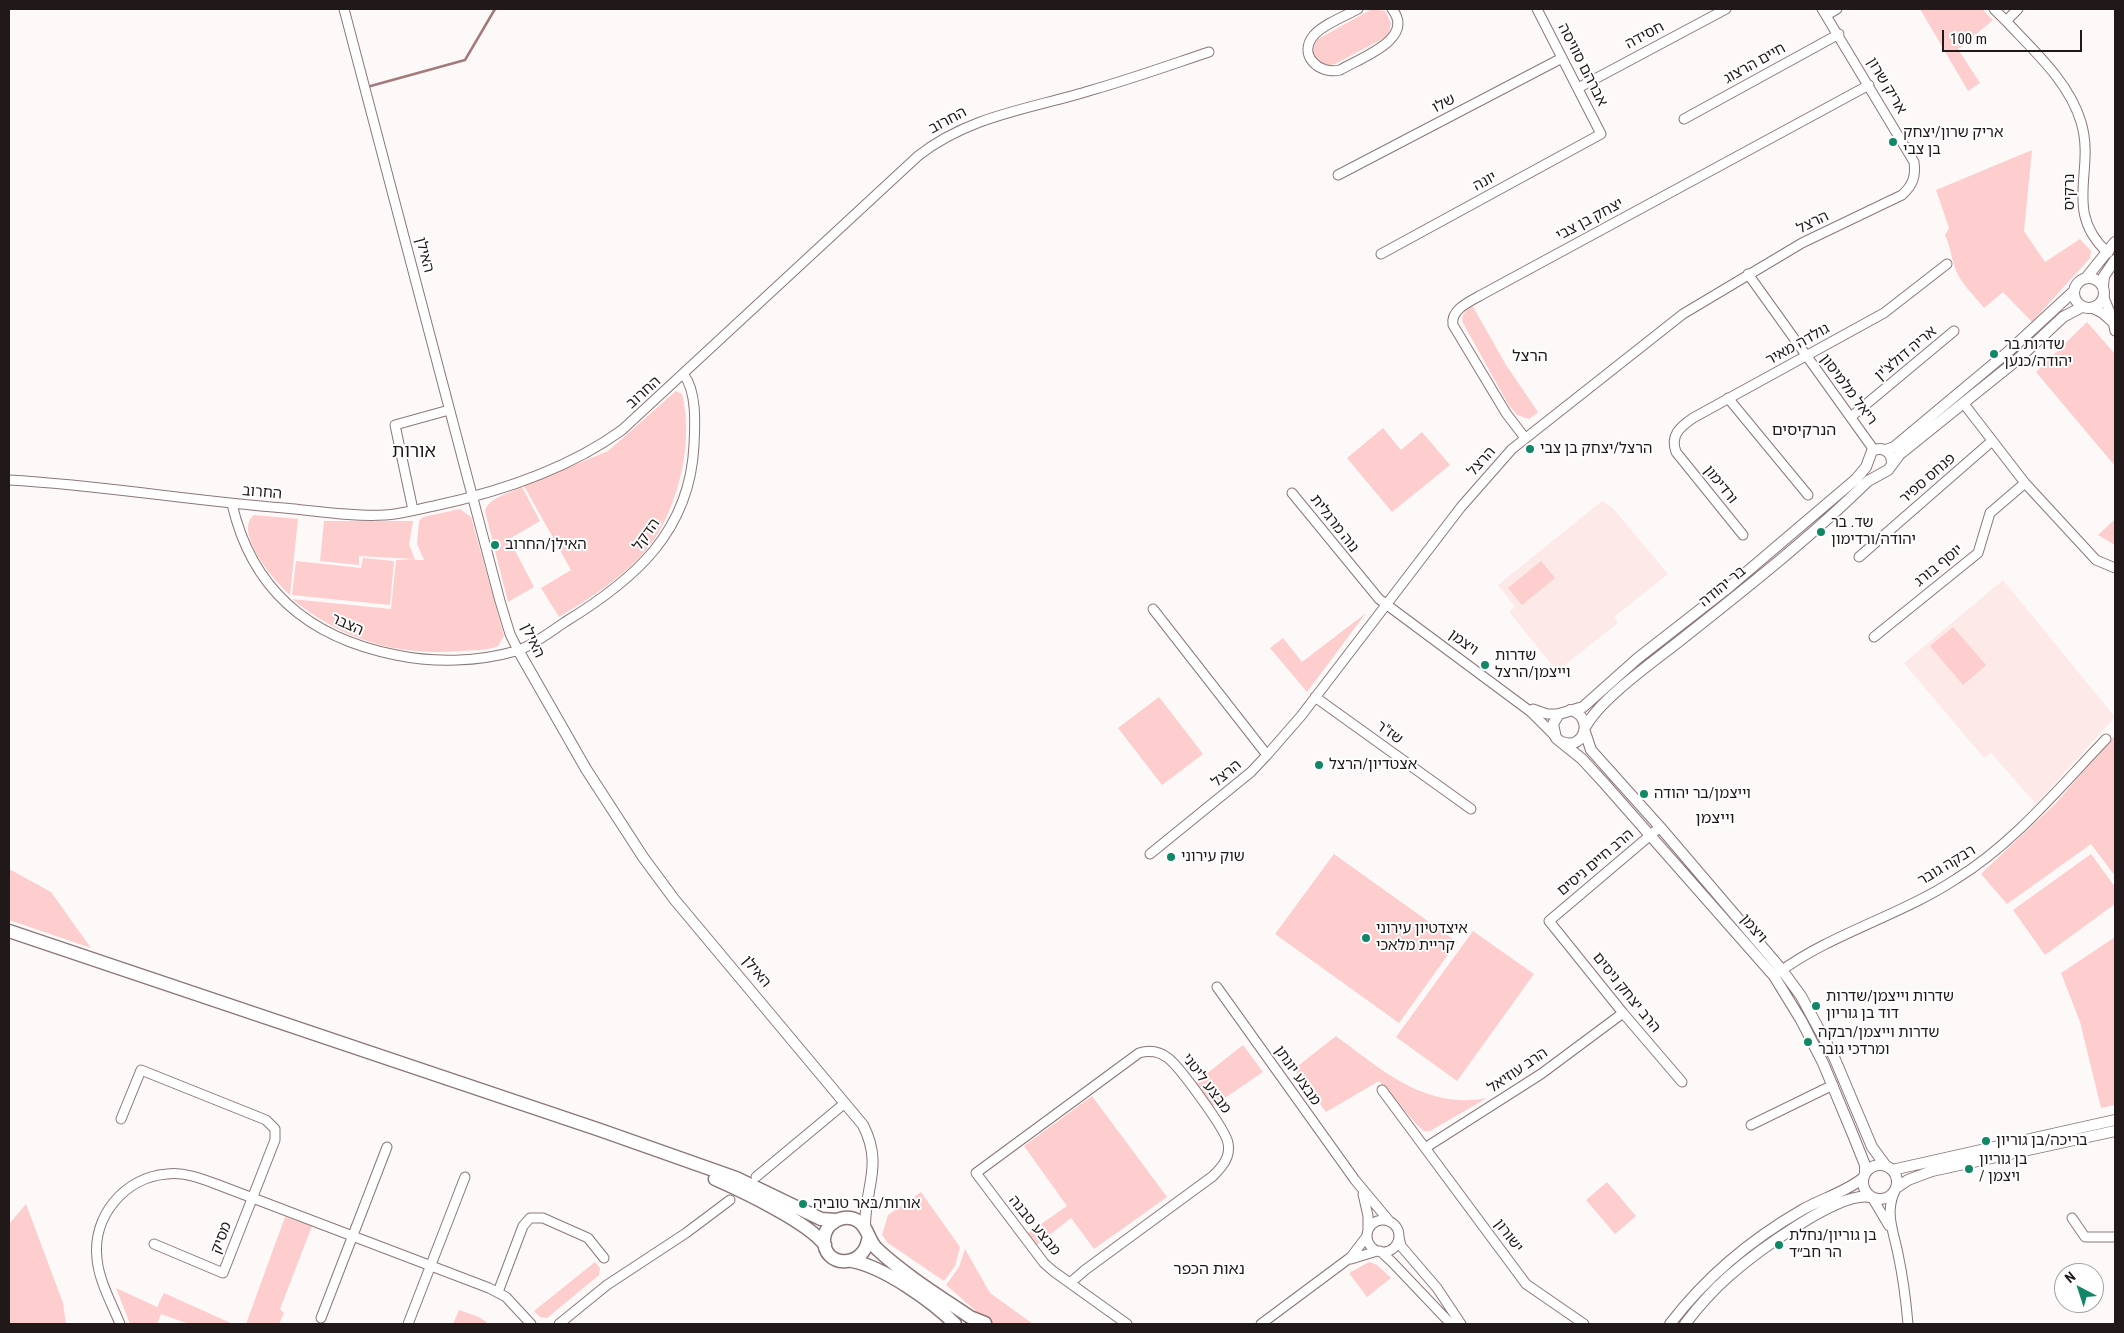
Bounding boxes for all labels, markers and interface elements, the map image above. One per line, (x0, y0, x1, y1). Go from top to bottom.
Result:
street label: חסידה (1623, 18, 1667, 54)
scale bar (1944, 20, 2084, 52)
street label: אברהם סוויסה (1553, 21, 1611, 109)
text: 100 m (1950, 30, 1987, 48)
street label: חיים הרצוג (1721, 40, 1789, 88)
street label: אריק שרון (1862, 54, 1910, 118)
street label: שלו (1429, 91, 1459, 117)
street label: החרוב (926, 104, 970, 138)
place label: אריק שרון/יצחק בן צבי (1903, 124, 2003, 159)
marker: אריק שרון/יצחק בן צבי (1887, 136, 1899, 148)
street label: יונה (1470, 168, 1500, 196)
street label: נרקיס (2061, 174, 2079, 210)
street label: יצחק בן צבי (1553, 195, 1627, 245)
street label: הרצל (1794, 208, 1832, 238)
street label: האילן (411, 235, 437, 275)
street label: גולדה מאיר (1763, 320, 1833, 370)
street label: אריה דולצ'ין (1871, 323, 1941, 385)
place label: שדרות בר יהודה/כנען (2004, 336, 2072, 371)
district label: הרצל (1512, 347, 1548, 367)
marker: שדרות בר יהודה/כנען (1988, 348, 2000, 360)
street label: ריאל מלמיסון (1816, 351, 1880, 429)
street label: החרוב (623, 373, 665, 413)
district label: הנרקיסים (1772, 421, 1836, 441)
place label: הרצל/יצחק בן צבי (1540, 440, 1652, 458)
district label: אורות (392, 441, 436, 463)
marker: הרצל/יצחק בן צבי (1524, 443, 1536, 455)
street label: הרצל (1464, 444, 1500, 480)
street label: פנחס ספיר (1896, 450, 1960, 508)
street label: ורדימון (1699, 462, 1741, 508)
street label: החרוב (241, 482, 283, 504)
street label: נוה מרגלית (1306, 492, 1362, 556)
place label: שד. בר יהודה/ורדימון (1831, 514, 1916, 549)
street label: הדקל (630, 516, 664, 554)
marker: שד. בר יהודה/ורדימון (1815, 526, 1827, 538)
place label: האילן/החרוב (505, 536, 587, 554)
marker: האילן/החרוב (489, 539, 501, 551)
street label: יוסף בורג (1911, 541, 1967, 591)
street label: בר יהודה (1696, 563, 1750, 611)
street label: הצבר (328, 610, 366, 640)
street label: האילן (516, 621, 548, 661)
street label: ויצמן (1445, 626, 1481, 660)
place label: שדרות וייצמן/הרצל (1495, 647, 1571, 682)
marker: שדרות וייצמן/הרצל (1479, 659, 1491, 671)
street label: שז"ר (1372, 717, 1406, 749)
street label: הרצל (1208, 756, 1246, 792)
place label: אצטדיון/הרצל (1329, 756, 1417, 774)
marker: אצטדיון/הרצל (1313, 759, 1325, 771)
place label: וייצמן/בר יהודה (1654, 785, 1751, 803)
marker: וייצמן/בר יהודה (1638, 788, 1650, 800)
district label: וייצמן (1696, 809, 1734, 829)
street label: הרב חיים ניסים (1554, 826, 1638, 900)
street label: רבקה גובר (1915, 842, 1979, 890)
place label: שוק עירוני (1181, 848, 1245, 866)
marker: שוק עירוני (1165, 851, 1177, 863)
street label: ויצמן (1736, 911, 1770, 947)
place label: איצדטיון עירוני קריית מלאכי (1376, 920, 1468, 955)
marker: איצדטיון עירוני קריית מלאכי (1360, 932, 1372, 944)
street label: הרב יצחק ניסים (1588, 949, 1664, 1037)
street label: האילן (738, 953, 774, 991)
place label: שדרות וייצמן/שדרות דוד בן גוריון (1826, 988, 1954, 1023)
marker: שדרות וייצמן/שדרות דוד בן גוריון (1810, 1000, 1822, 1012)
place label: שדרות וייצמן/רבקה ומרדכי גובר (1818, 1024, 1939, 1059)
marker: שדרות וייצמן/רבקה ומרדכי גובר (1802, 1036, 1814, 1048)
street label: מבצע יונתן (1270, 1043, 1324, 1109)
street label: הרב עוזיאל (1485, 1044, 1551, 1098)
street label: מבצע ליטני (1178, 1050, 1234, 1118)
place label: בריכה/בן גוריון (1996, 1132, 2088, 1150)
marker: בריכה/בן גוריון (1980, 1135, 1992, 1147)
place label: בן גוריון / ויצמן (1979, 1151, 2028, 1186)
marker: בן גוריון / ויצמן (1963, 1163, 1975, 1175)
street label: מבצע סבנה (1004, 1192, 1064, 1260)
place label: אורות/באר טוביה (813, 1195, 920, 1213)
marker: אורות/באר טוביה (797, 1198, 809, 1210)
street label: ישורון (1490, 1216, 1526, 1256)
street label: מסיק (208, 1219, 236, 1257)
place label: בן גוריון/נחלת הר חב״ד (1789, 1227, 1877, 1262)
marker: בן גוריון/נחלת הר חב״ד (1773, 1239, 1785, 1251)
district label: נאות הכפר (1173, 1260, 1245, 1280)
north arrow (2054, 1263, 2104, 1313)
text: N (2062, 1268, 2078, 1286)

